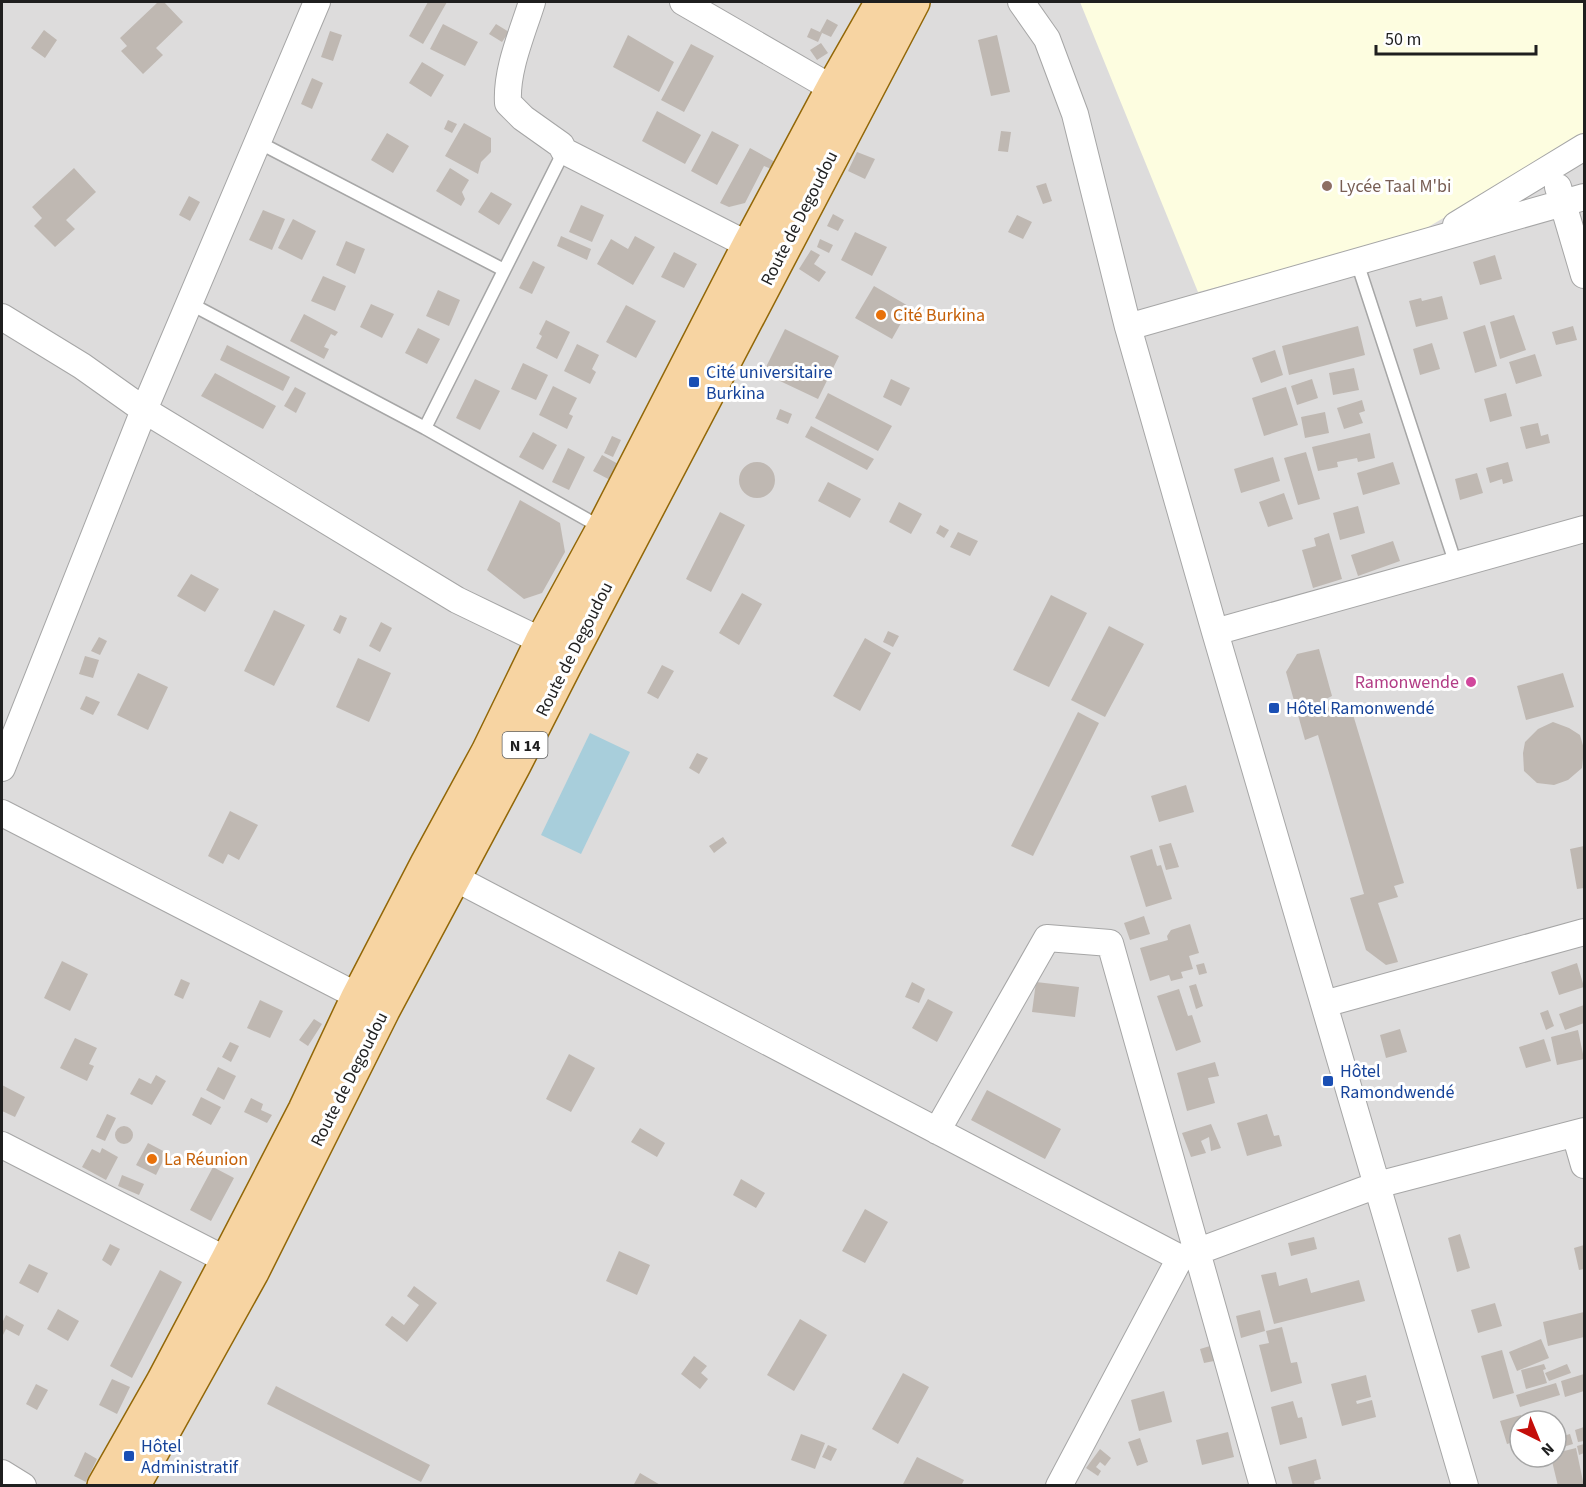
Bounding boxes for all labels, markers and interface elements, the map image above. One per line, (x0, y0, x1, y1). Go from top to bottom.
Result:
scale bar (1376, 18, 1536, 56)
text: 50 m (1385, 27, 1421, 52)
street label: Route de Degoudou (755, 147, 844, 290)
place label: Lycée Taal M'bi (1339, 174, 1451, 199)
marker: Lycée Taal M'bi (1320, 179, 1334, 193)
place label: Cité Burkina (893, 303, 985, 328)
marker: Cité Burkina (874, 308, 888, 322)
place label: Cité universitaire Burkina (706, 360, 833, 406)
marker: Cité universitaire Burkina (687, 375, 701, 389)
street label: Route de Degoudou (530, 578, 619, 721)
place label: Ramonwende (1355, 670, 1459, 695)
marker: Ramonwende (1464, 675, 1478, 689)
place label: Hôtel Ramonwendé (1286, 696, 1435, 721)
marker: Hôtel Ramonwendé (1267, 701, 1281, 715)
road number: N 14 (502, 732, 548, 758)
street label: Route de Degoudou (305, 1008, 394, 1151)
place label: Hôtel Ramondwendé (1340, 1059, 1454, 1105)
marker: Hôtel Ramondwendé (1321, 1074, 1335, 1088)
place label: La Réunion (164, 1147, 248, 1172)
marker: La Réunion (145, 1152, 159, 1166)
north arrow (1508, 1409, 1568, 1469)
place label: Hôtel Administratif (141, 1434, 239, 1480)
text: N (1536, 1438, 1559, 1461)
marker: Hôtel Administratif (122, 1449, 136, 1463)

